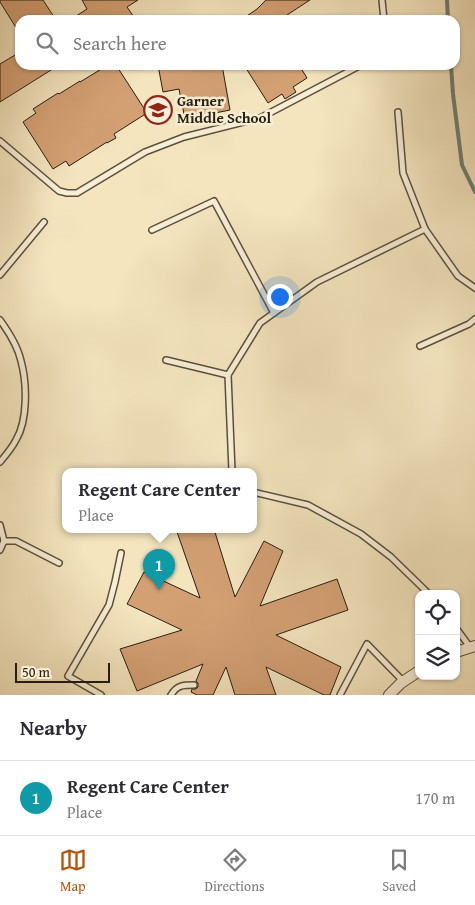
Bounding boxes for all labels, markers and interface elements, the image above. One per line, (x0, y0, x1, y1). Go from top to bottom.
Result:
search box (15, 15, 460, 70)
icon: search (33, 29, 61, 57)
text: Search here (73, 29, 167, 57)
place label: Garner Middle School (177, 90, 271, 128)
school or university icon: Garner Middle School (143, 95, 173, 125)
your location (267, 284, 293, 310)
popup (62, 468, 257, 533)
text: Regent Care Center (78, 475, 241, 503)
text: Place (78, 503, 114, 527)
pin: 1 (143, 549, 175, 590)
map controls (415, 590, 460, 680)
button: locate (415, 590, 460, 635)
button: layers (415, 635, 460, 680)
scale bar (15, 660, 110, 683)
text: 50 m (22, 662, 50, 682)
text: Nearby (20, 712, 87, 743)
text: Regent Care Center (67, 772, 229, 800)
text: 1 (32, 786, 40, 810)
text: 170 m (415, 786, 455, 810)
text: Place (67, 800, 102, 824)
tab: Map (59, 846, 87, 896)
tab: Directions (204, 846, 265, 896)
tab: Saved (382, 846, 416, 896)

